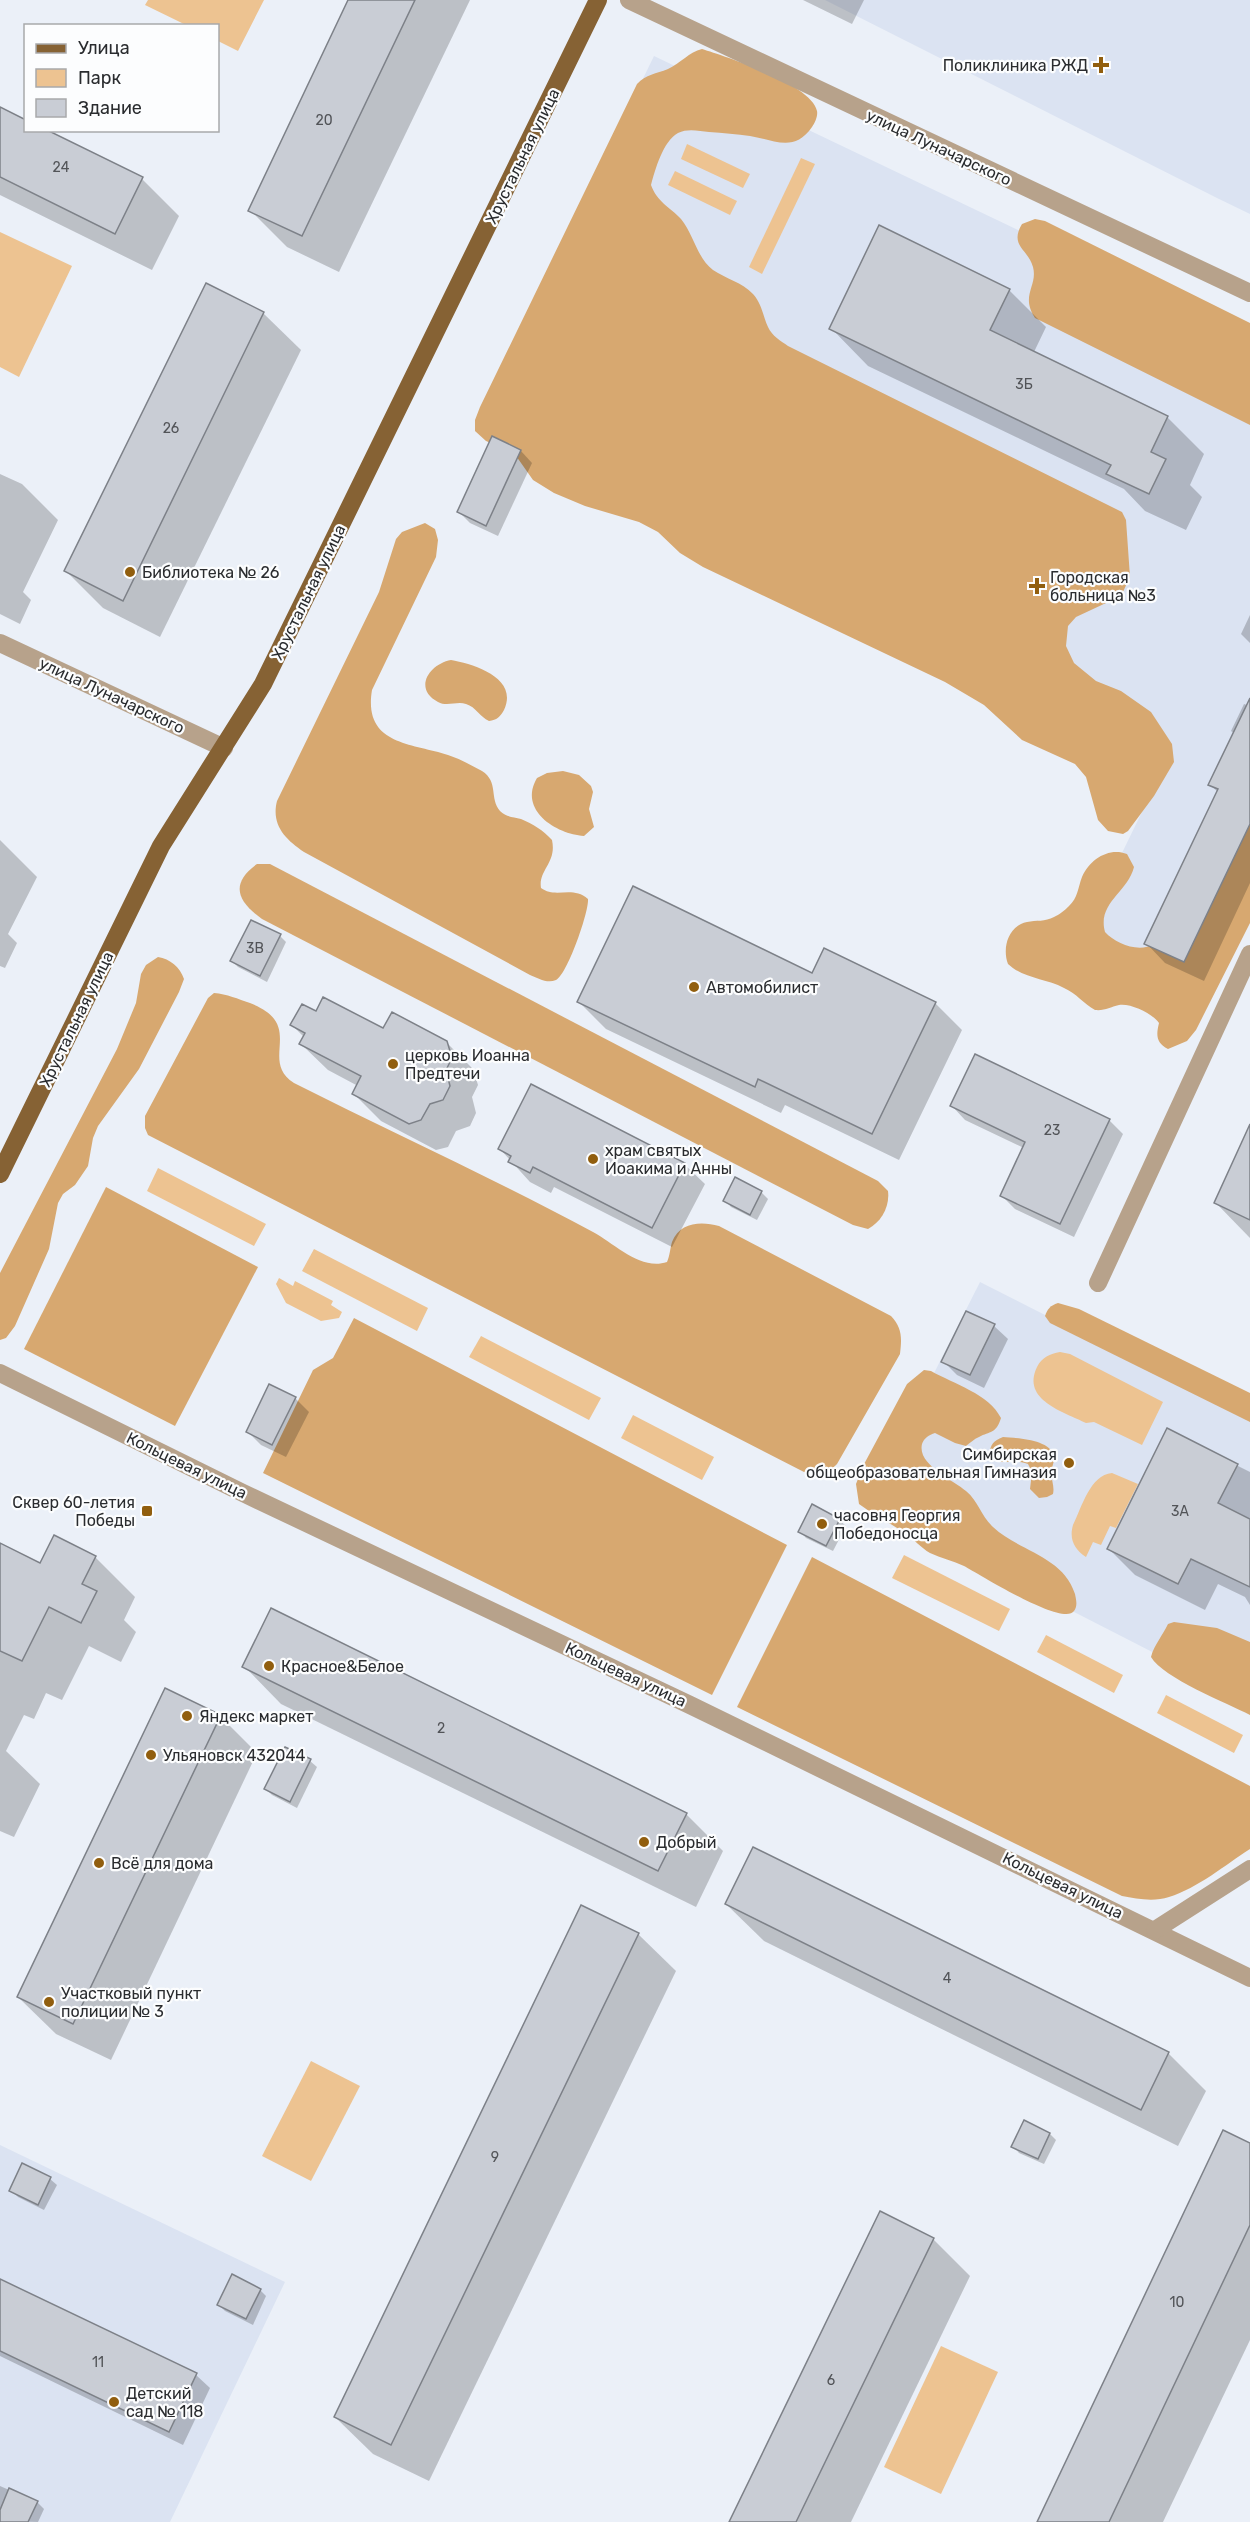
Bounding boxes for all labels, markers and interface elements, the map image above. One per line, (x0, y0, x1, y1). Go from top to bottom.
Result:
legend (24, 24, 219, 132)
text: Улица (78, 37, 130, 59)
place label: Поликлиника РЖД (943, 56, 1088, 75)
marker: Поликлиника РЖД (1092, 56, 1110, 74)
text: Парк (78, 67, 122, 89)
street label: Хрустальная улица (481, 85, 563, 227)
text: Здание (78, 97, 142, 119)
street label: улица Луначарского (863, 105, 1014, 189)
house number: 20 (315, 112, 333, 129)
house number: 24 (53, 159, 70, 176)
house number: 3Б (1015, 376, 1033, 393)
house number: 26 (163, 420, 179, 437)
street label: Хрустальная улица (267, 521, 349, 663)
place label: Библиотека № 26 (142, 563, 280, 582)
marker: Библиотека № 26 (123, 565, 137, 579)
place label: Городская больница №3 (1050, 568, 1156, 605)
marker: Городская больница №3 (1028, 577, 1046, 595)
street label: улица Луначарского (36, 653, 187, 737)
house number: 3В (246, 940, 264, 957)
street label: Хрустальная улица (35, 948, 117, 1090)
place label: Автомобилист (706, 978, 818, 997)
marker: Автомобилист (687, 980, 701, 994)
place label: церковь Иоанна Предтечи (405, 1046, 530, 1083)
marker: церковь Иоанна Предтечи (386, 1057, 400, 1071)
house number: 23 (1044, 1122, 1060, 1139)
place label: храм святых Иоакима и Анны (605, 1141, 732, 1178)
marker: храм святых Иоакима и Анны (586, 1152, 600, 1166)
street label: Кольцевая улица (124, 1428, 250, 1503)
place label: Симбирская общеобразовательная Гимназия (806, 1445, 1057, 1482)
marker: Симбирская общеобразовательная Гимназия (1062, 1456, 1076, 1470)
place label: Сквер 60-летия Победы (12, 1493, 135, 1530)
house number: 3А (1171, 1503, 1190, 1520)
marker: Сквер 60-летия Победы (140, 1504, 154, 1518)
place label: часовня Георгия Победоносца (834, 1506, 960, 1543)
marker: часовня Георгия Победоносца (815, 1517, 829, 1531)
street label: Кольцевая улица (562, 1638, 689, 1711)
place label: Красное&Белое (281, 1657, 404, 1676)
marker: Красное&Белое (262, 1659, 276, 1673)
place label: Яндекс маркет (199, 1707, 313, 1726)
marker: Яндекс маркет (180, 1709, 194, 1723)
house number: 2 (437, 1720, 445, 1737)
place label: Ульяновск 432044 (163, 1746, 305, 1765)
marker: Ульяновск 432044 (144, 1748, 158, 1762)
place label: Добрый (656, 1833, 716, 1852)
marker: Добрый (637, 1835, 651, 1849)
street label: Кольцевая улица (1000, 1848, 1126, 1923)
place label: Всё для дома (111, 1854, 213, 1873)
marker: Всё для дома (92, 1856, 106, 1870)
house number: 4 (943, 1970, 952, 1987)
place label: Участковый пункт полиции № 3 (61, 1984, 201, 2021)
marker: Участковый пункт полиции № 3 (42, 1995, 56, 2009)
house number: 9 (491, 2149, 499, 2166)
house number: 10 (1170, 2294, 1185, 2311)
house number: 11 (92, 2354, 104, 2371)
house number: 6 (827, 2372, 835, 2389)
place label: Детский сад № 118 (126, 2384, 204, 2421)
marker: Детский сад № 118 (107, 2395, 121, 2409)

